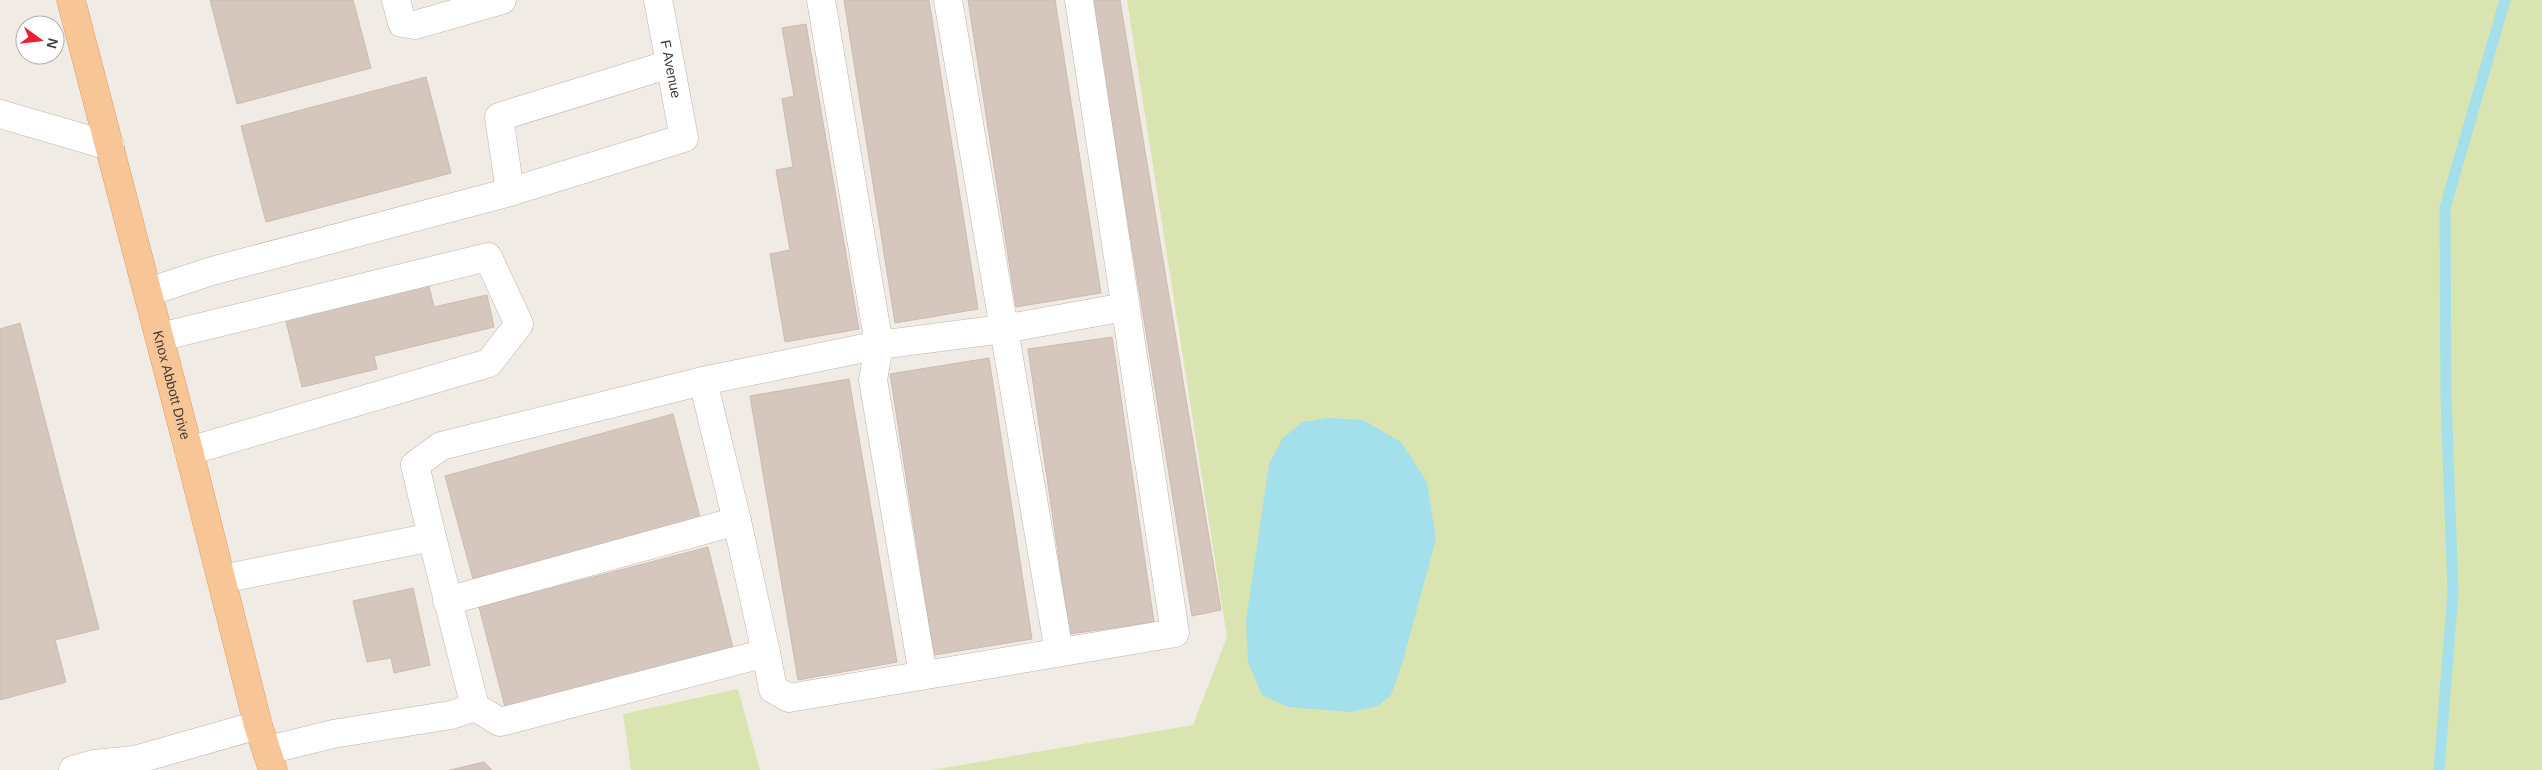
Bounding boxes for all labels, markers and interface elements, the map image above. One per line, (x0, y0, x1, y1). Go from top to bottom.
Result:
north arrow (15, 15, 65, 65)
text: N (44, 36, 62, 50)
street label: F Avenue (658, 39, 685, 100)
street label: Knox Abbott Drive (150, 329, 194, 442)

